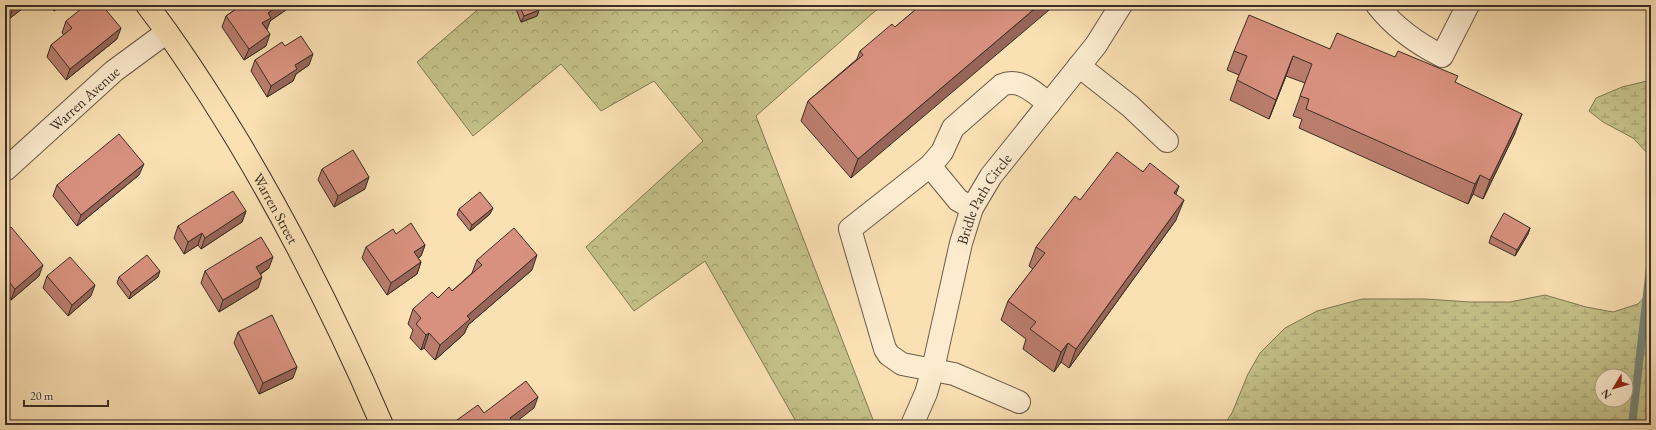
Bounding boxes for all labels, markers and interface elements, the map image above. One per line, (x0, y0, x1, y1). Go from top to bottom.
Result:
street label: Warren Avenue (45, 61, 123, 135)
street label: Bridle Path Circle (952, 149, 1015, 247)
street label: Warren Street (249, 169, 304, 247)
north arrow (1594, 368, 1634, 408)
scale bar (24, 382, 108, 408)
text: N (1598, 386, 1614, 402)
text: 20 m (30, 388, 54, 404)

